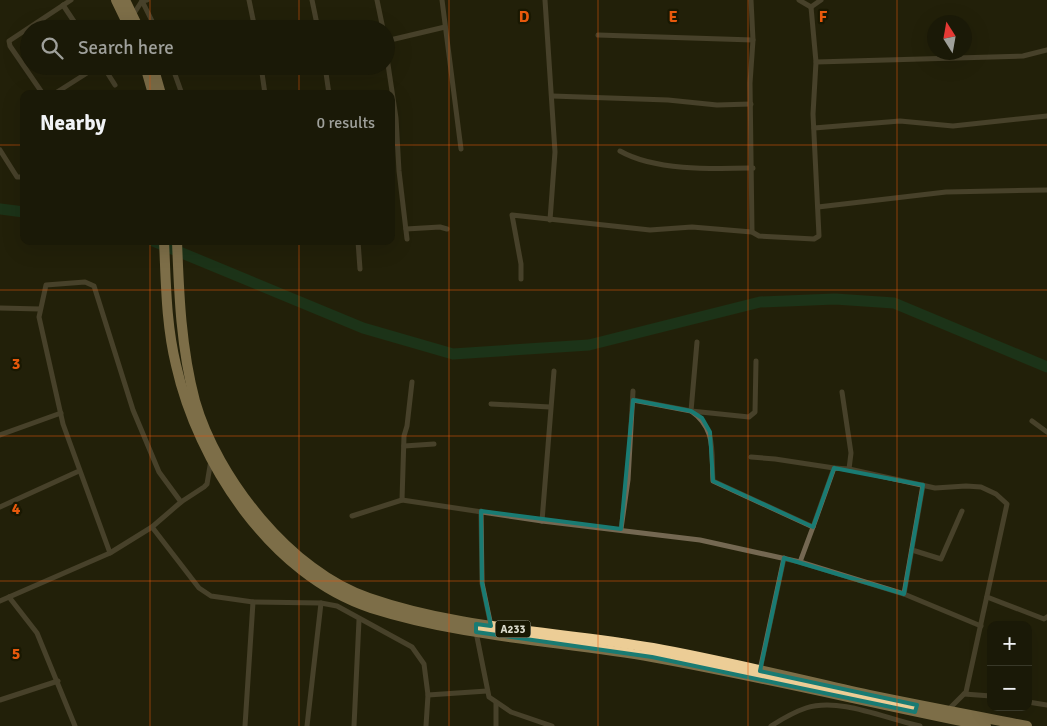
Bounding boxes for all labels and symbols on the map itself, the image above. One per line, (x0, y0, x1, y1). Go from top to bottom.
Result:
text: D (519, 7, 530, 27)
text: E (668, 7, 678, 27)
text: F (819, 7, 828, 27)
north arrow (927, 15, 972, 60)
text: 3 (12, 354, 20, 374)
text: 4 (12, 499, 21, 519)
road number: A233 (496, 620, 530, 638)
text: 5 (12, 644, 20, 664)

